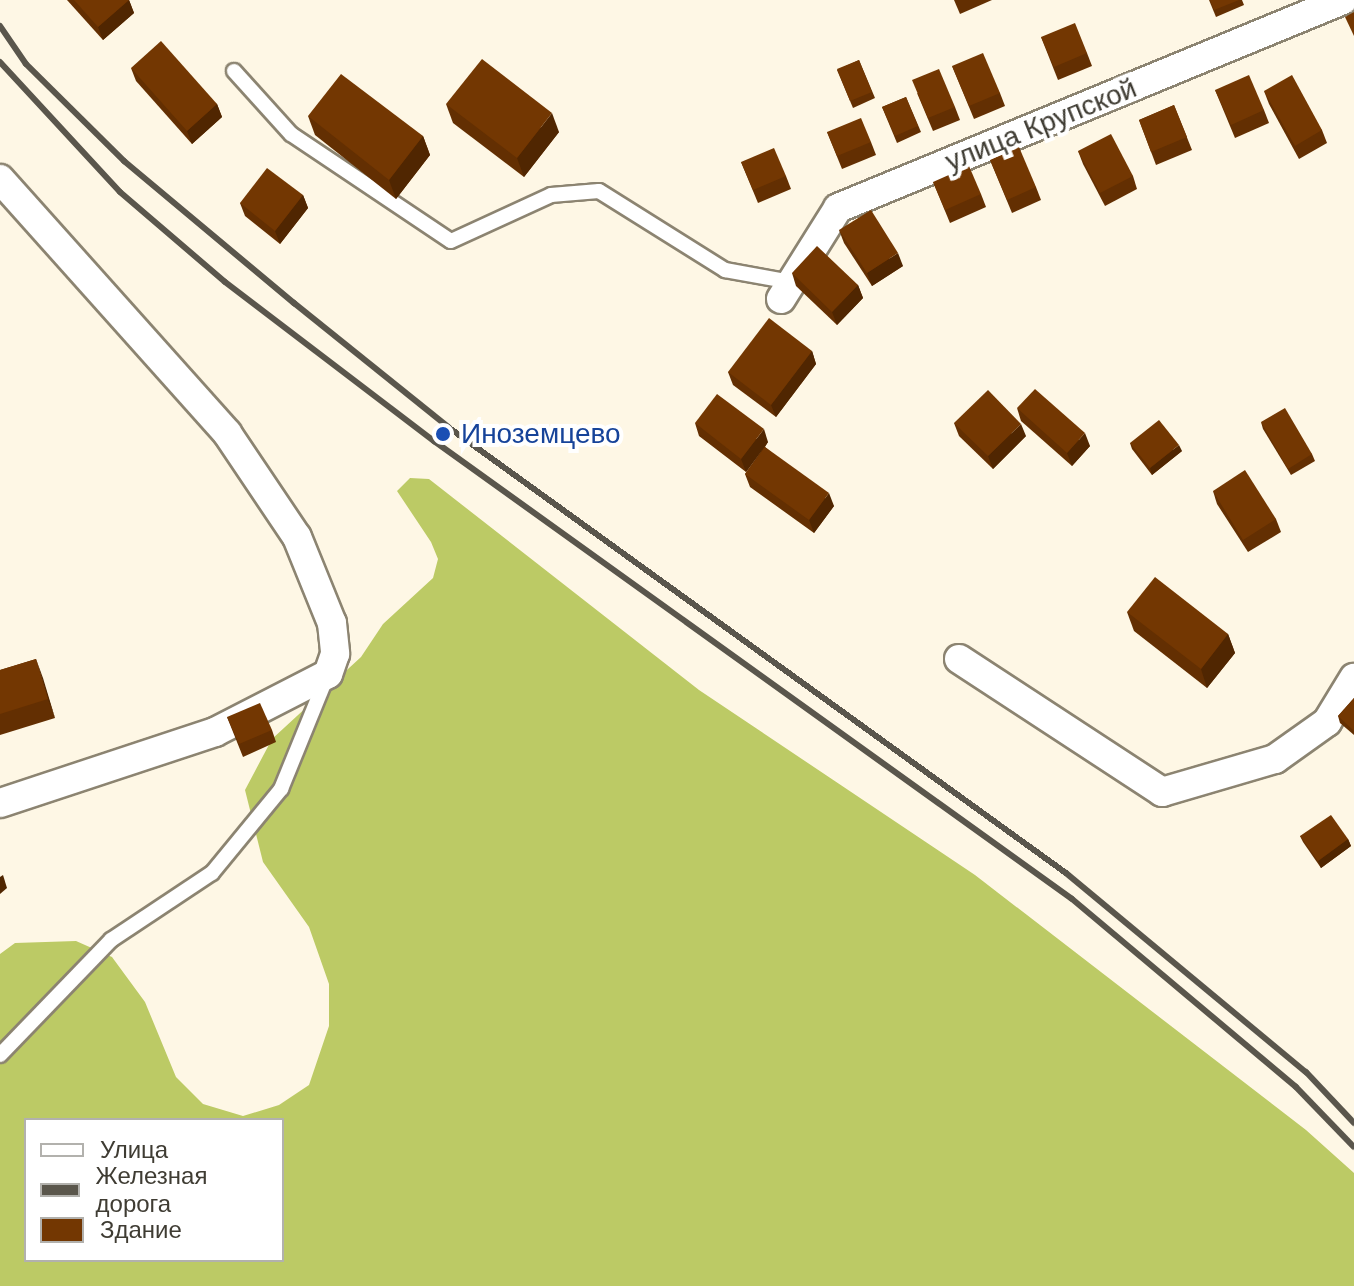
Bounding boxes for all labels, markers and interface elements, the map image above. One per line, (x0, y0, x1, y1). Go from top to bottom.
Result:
street label: улица Крупской (940, 71, 1142, 179)
place label: Иноземцево (461, 417, 621, 451)
marker: Иноземцево (432, 423, 454, 445)
legend (24, 1118, 284, 1262)
text: Улица (100, 1136, 168, 1163)
text: Железная дорога (96, 1162, 207, 1217)
text: Здание (100, 1216, 182, 1243)

